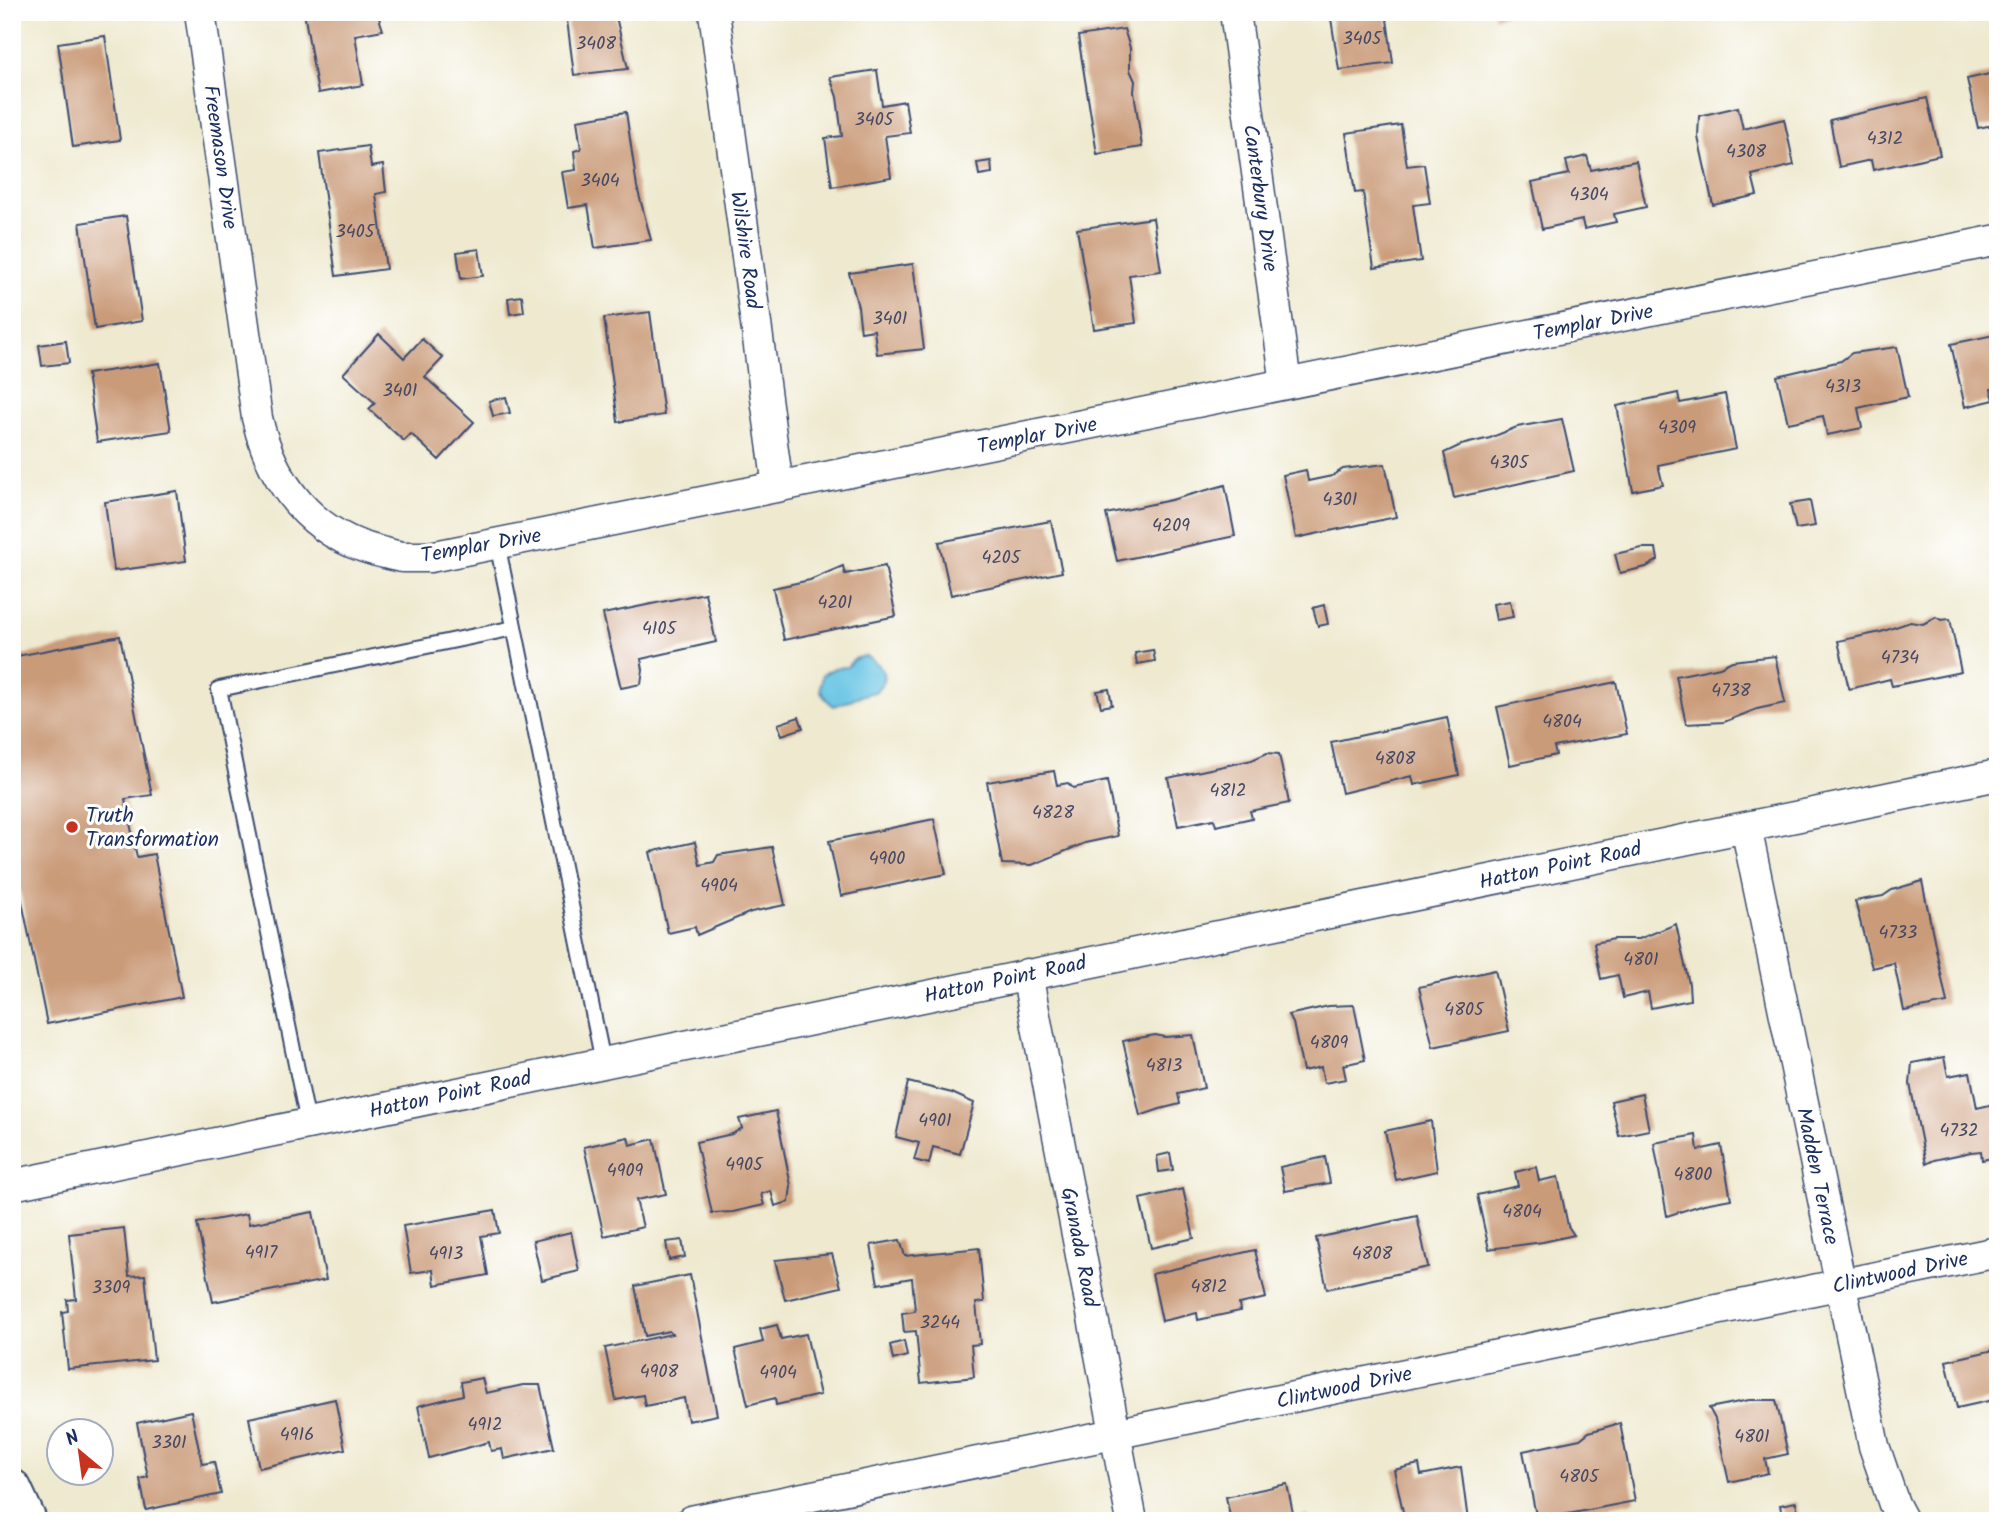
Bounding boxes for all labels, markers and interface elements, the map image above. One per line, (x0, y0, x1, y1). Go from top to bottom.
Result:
house number: 3405 (1343, 25, 1383, 54)
house number: 3408 (576, 30, 616, 59)
street label: Freemason Drive (193, 83, 246, 232)
house number: 3405 (855, 106, 895, 135)
street label: Canterbury Drive (1233, 122, 1286, 274)
house number: 4312 (1867, 125, 1903, 154)
house number: 4308 (1726, 138, 1766, 167)
house number: 3404 (580, 167, 620, 196)
house number: 4304 (1569, 181, 1609, 210)
street label: Wilshire Road (720, 189, 769, 312)
house number: 3405 (336, 218, 376, 247)
street label: Templar Drive (1530, 296, 1657, 351)
house number: 3401 (873, 305, 907, 334)
house number: 4313 (1825, 373, 1861, 402)
house number: 3401 (383, 377, 417, 406)
street label: Templar Drive (974, 409, 1101, 464)
house number: 4309 (1658, 414, 1696, 443)
house number: 4305 (1490, 449, 1530, 478)
house number: 4301 (1323, 486, 1357, 515)
house number: 4209 (1152, 512, 1190, 541)
street label: Templar Drive (419, 520, 545, 573)
house number: 4205 (981, 544, 1022, 573)
house number: 4201 (817, 589, 853, 618)
house number: 4105 (642, 615, 677, 644)
house number: 4734 (1881, 644, 1919, 673)
house number: 4738 (1711, 677, 1751, 706)
house number: 4804 (1542, 708, 1582, 737)
house number: 4808 (1375, 745, 1415, 774)
house number: 4812 (1210, 777, 1246, 806)
house number: 4828 (1032, 799, 1074, 828)
place label: Truth Transformation (86, 800, 219, 857)
marker: Truth Transformation (64, 819, 80, 835)
street label: Hatton Point Road (1476, 833, 1645, 900)
house number: 4900 (869, 845, 905, 874)
house number: 4904 (700, 872, 738, 901)
house number: 4733 (1879, 919, 1917, 948)
house number: 4801 (1623, 946, 1659, 975)
street label: Hatton Point Road (921, 947, 1090, 1014)
house number: 4805 (1444, 996, 1485, 1025)
house number: 4809 (1310, 1029, 1348, 1058)
house number: 4813 (1146, 1052, 1182, 1081)
street label: Hatton Point Road (366, 1062, 535, 1129)
street label: Madden Terrace (1786, 1105, 1847, 1249)
house number: 4901 (918, 1107, 952, 1136)
house number: 4732 (1940, 1117, 1978, 1146)
house number: 4905 (725, 1151, 764, 1180)
house number: 4909 (607, 1157, 643, 1186)
house number: 4800 (1674, 1161, 1712, 1190)
street label: Granada Road (1051, 1184, 1106, 1311)
house number: 4804 (1502, 1198, 1542, 1227)
house number: 4917 (245, 1239, 278, 1268)
house number: 4913 (429, 1240, 463, 1269)
house number: 4808 (1352, 1240, 1392, 1269)
street label: Clintwood Drive (1829, 1243, 1972, 1304)
house number: 4812 (1191, 1273, 1227, 1302)
house number: 3309 (92, 1274, 130, 1303)
house number: 3244 (920, 1309, 960, 1338)
house number: 4908 (640, 1358, 678, 1387)
street label: Clintwood Drive (1273, 1358, 1416, 1419)
house number: 4904 (759, 1359, 797, 1388)
house number: 4912 (468, 1411, 502, 1440)
north arrow (46, 1418, 116, 1488)
house number: 4916 (280, 1421, 314, 1450)
text: N (60, 1423, 85, 1455)
house number: 4801 (1734, 1423, 1770, 1452)
house number: 3301 (151, 1429, 187, 1458)
house number: 4805 (1559, 1463, 1600, 1492)

